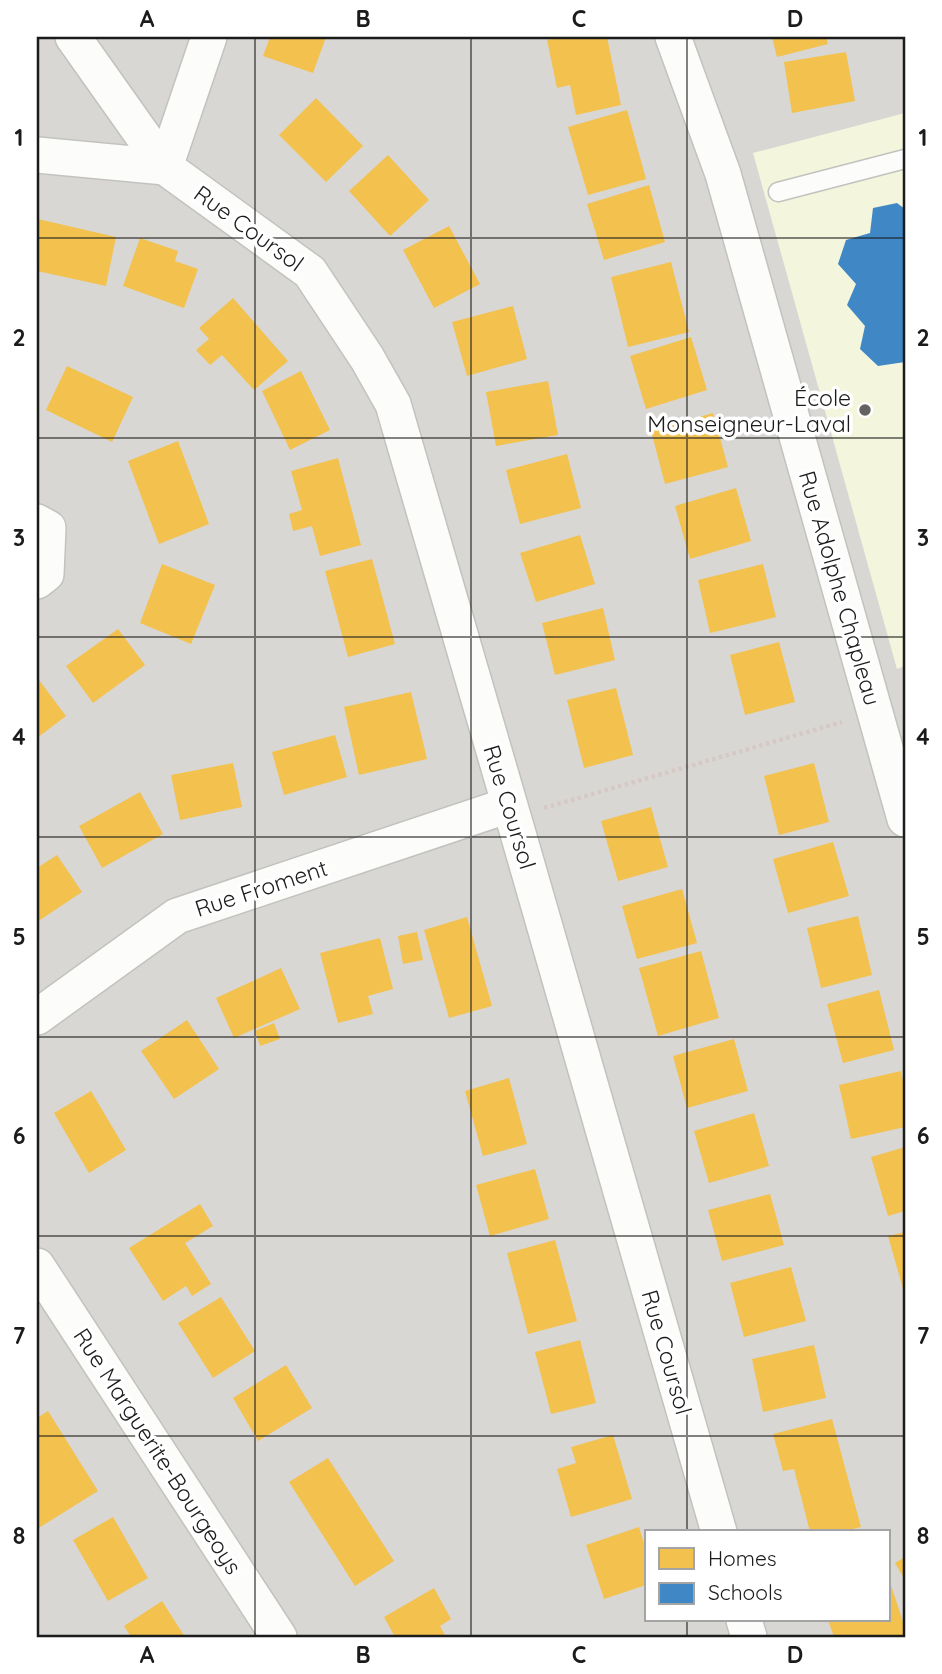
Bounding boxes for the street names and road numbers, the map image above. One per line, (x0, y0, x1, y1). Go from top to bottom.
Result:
street label: Rue Coursol (189, 179, 309, 277)
street label: Rue Adolphe Chapleau (793, 467, 887, 709)
street label: Rue Coursol (477, 741, 543, 873)
street label: Rue Froment (191, 853, 331, 923)
street label: Rue Coursol (635, 1286, 699, 1418)
street label: Rue Marguerite-Bourgeoys (68, 1323, 248, 1579)

